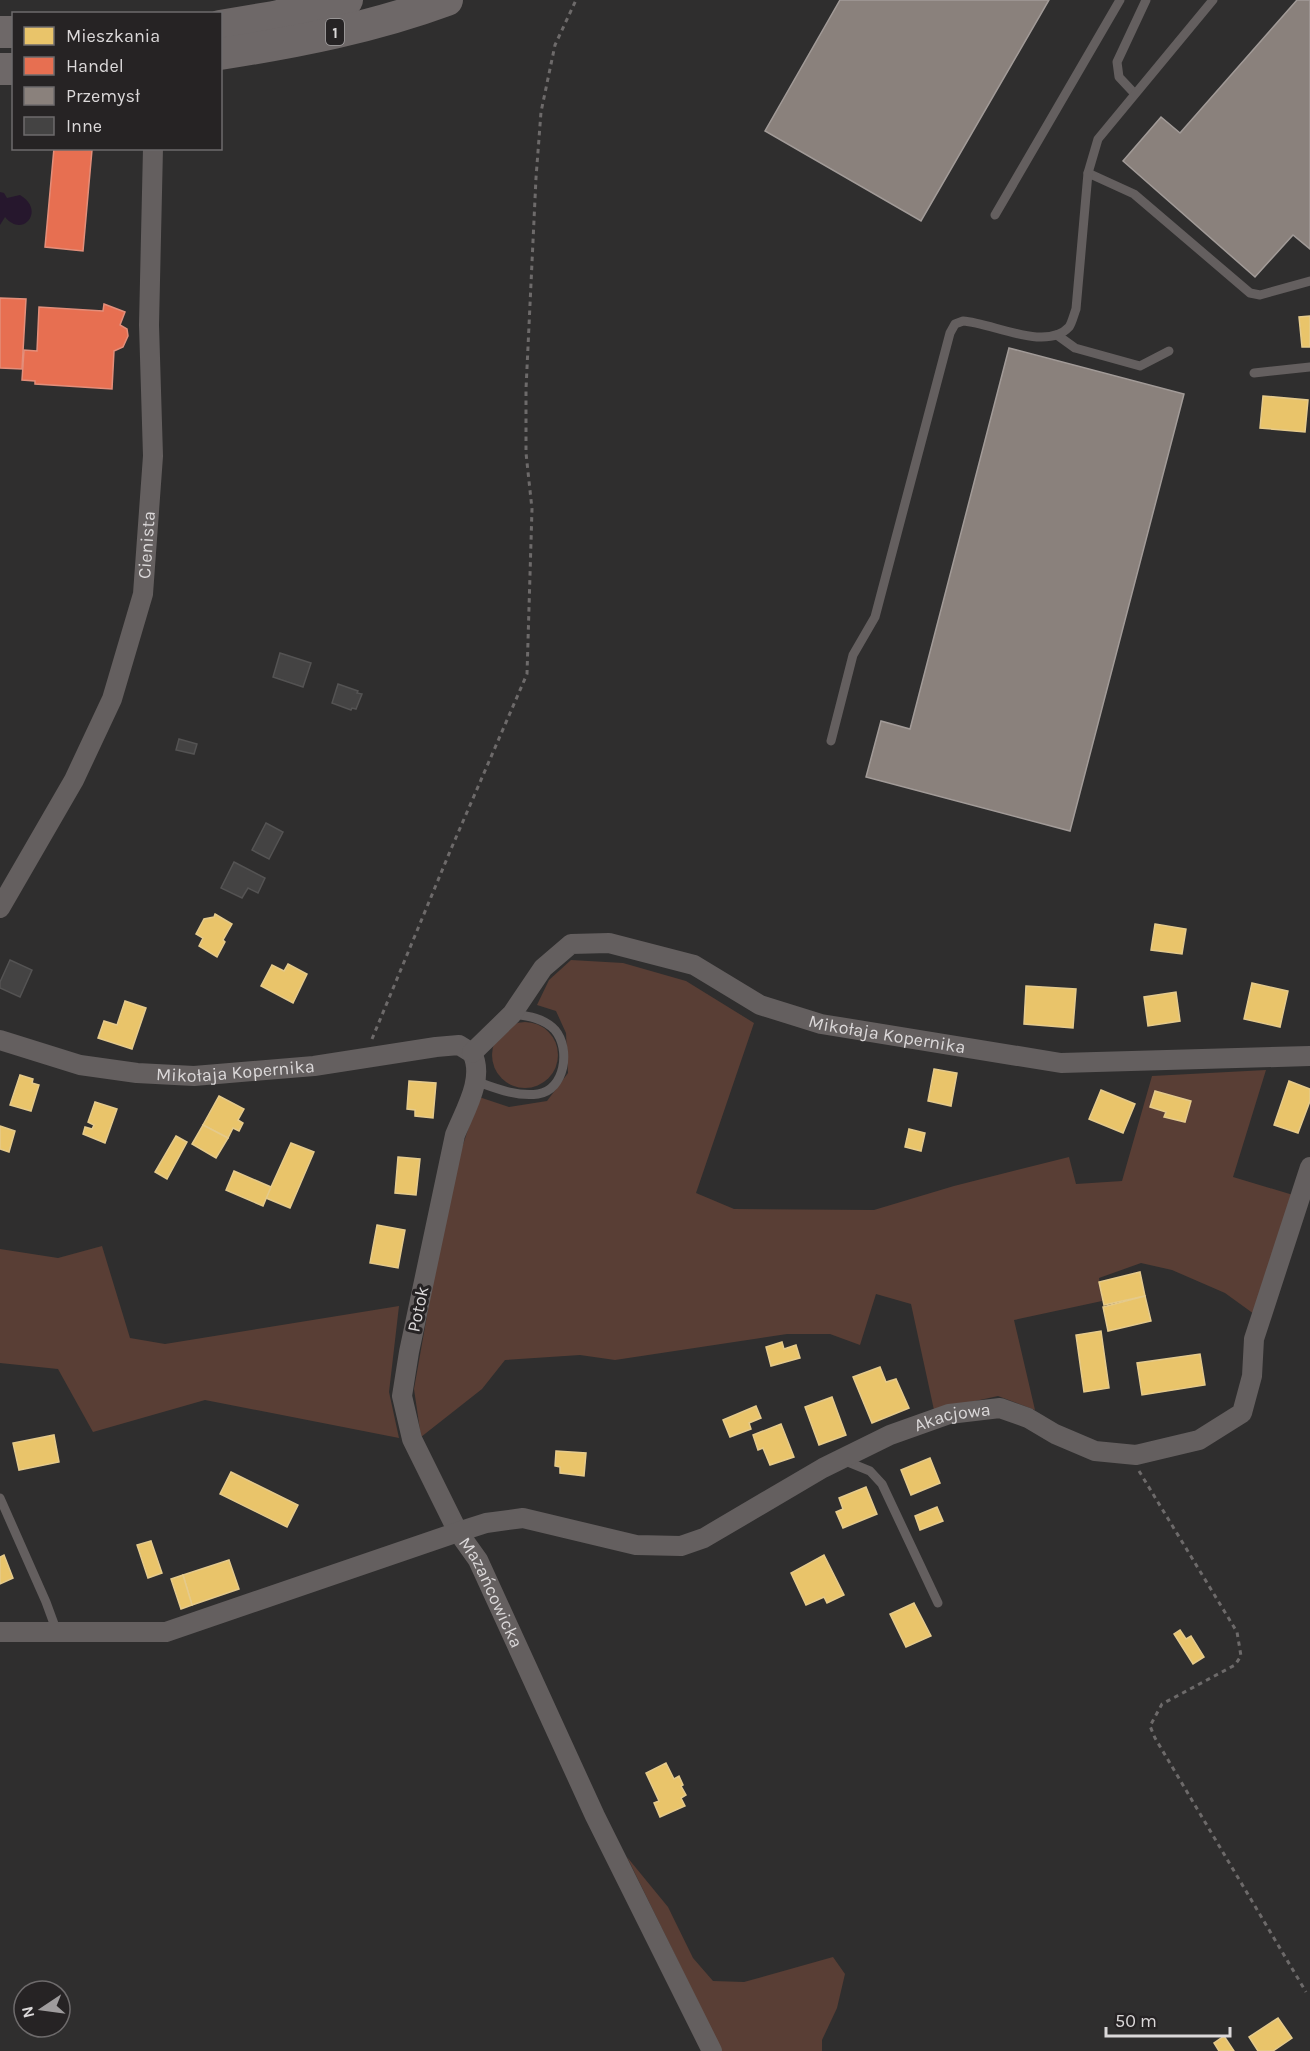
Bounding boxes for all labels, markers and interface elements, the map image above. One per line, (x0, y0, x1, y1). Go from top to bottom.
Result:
legend (12, 12, 222, 150)
road number: 1 (326, 19, 344, 45)
text: Mieszkania (66, 25, 160, 47)
text: Handel (66, 55, 124, 77)
text: Przemysł (66, 85, 140, 107)
text: Inne (66, 115, 102, 137)
street label: Cienista (133, 510, 160, 580)
street label: Mikołaja Kopernika (806, 1010, 967, 1058)
street label: Mikołaja Kopernika (156, 1055, 315, 1087)
street label: Potok (402, 1284, 434, 1334)
street label: Akacjowa (911, 1398, 992, 1437)
street label: Mazańcowicka (454, 1533, 528, 1651)
north arrow (12, 1979, 72, 2039)
scale bar (1106, 2000, 1230, 2038)
text: N (17, 2005, 38, 2020)
text: 50 m (1115, 2010, 1157, 2032)

